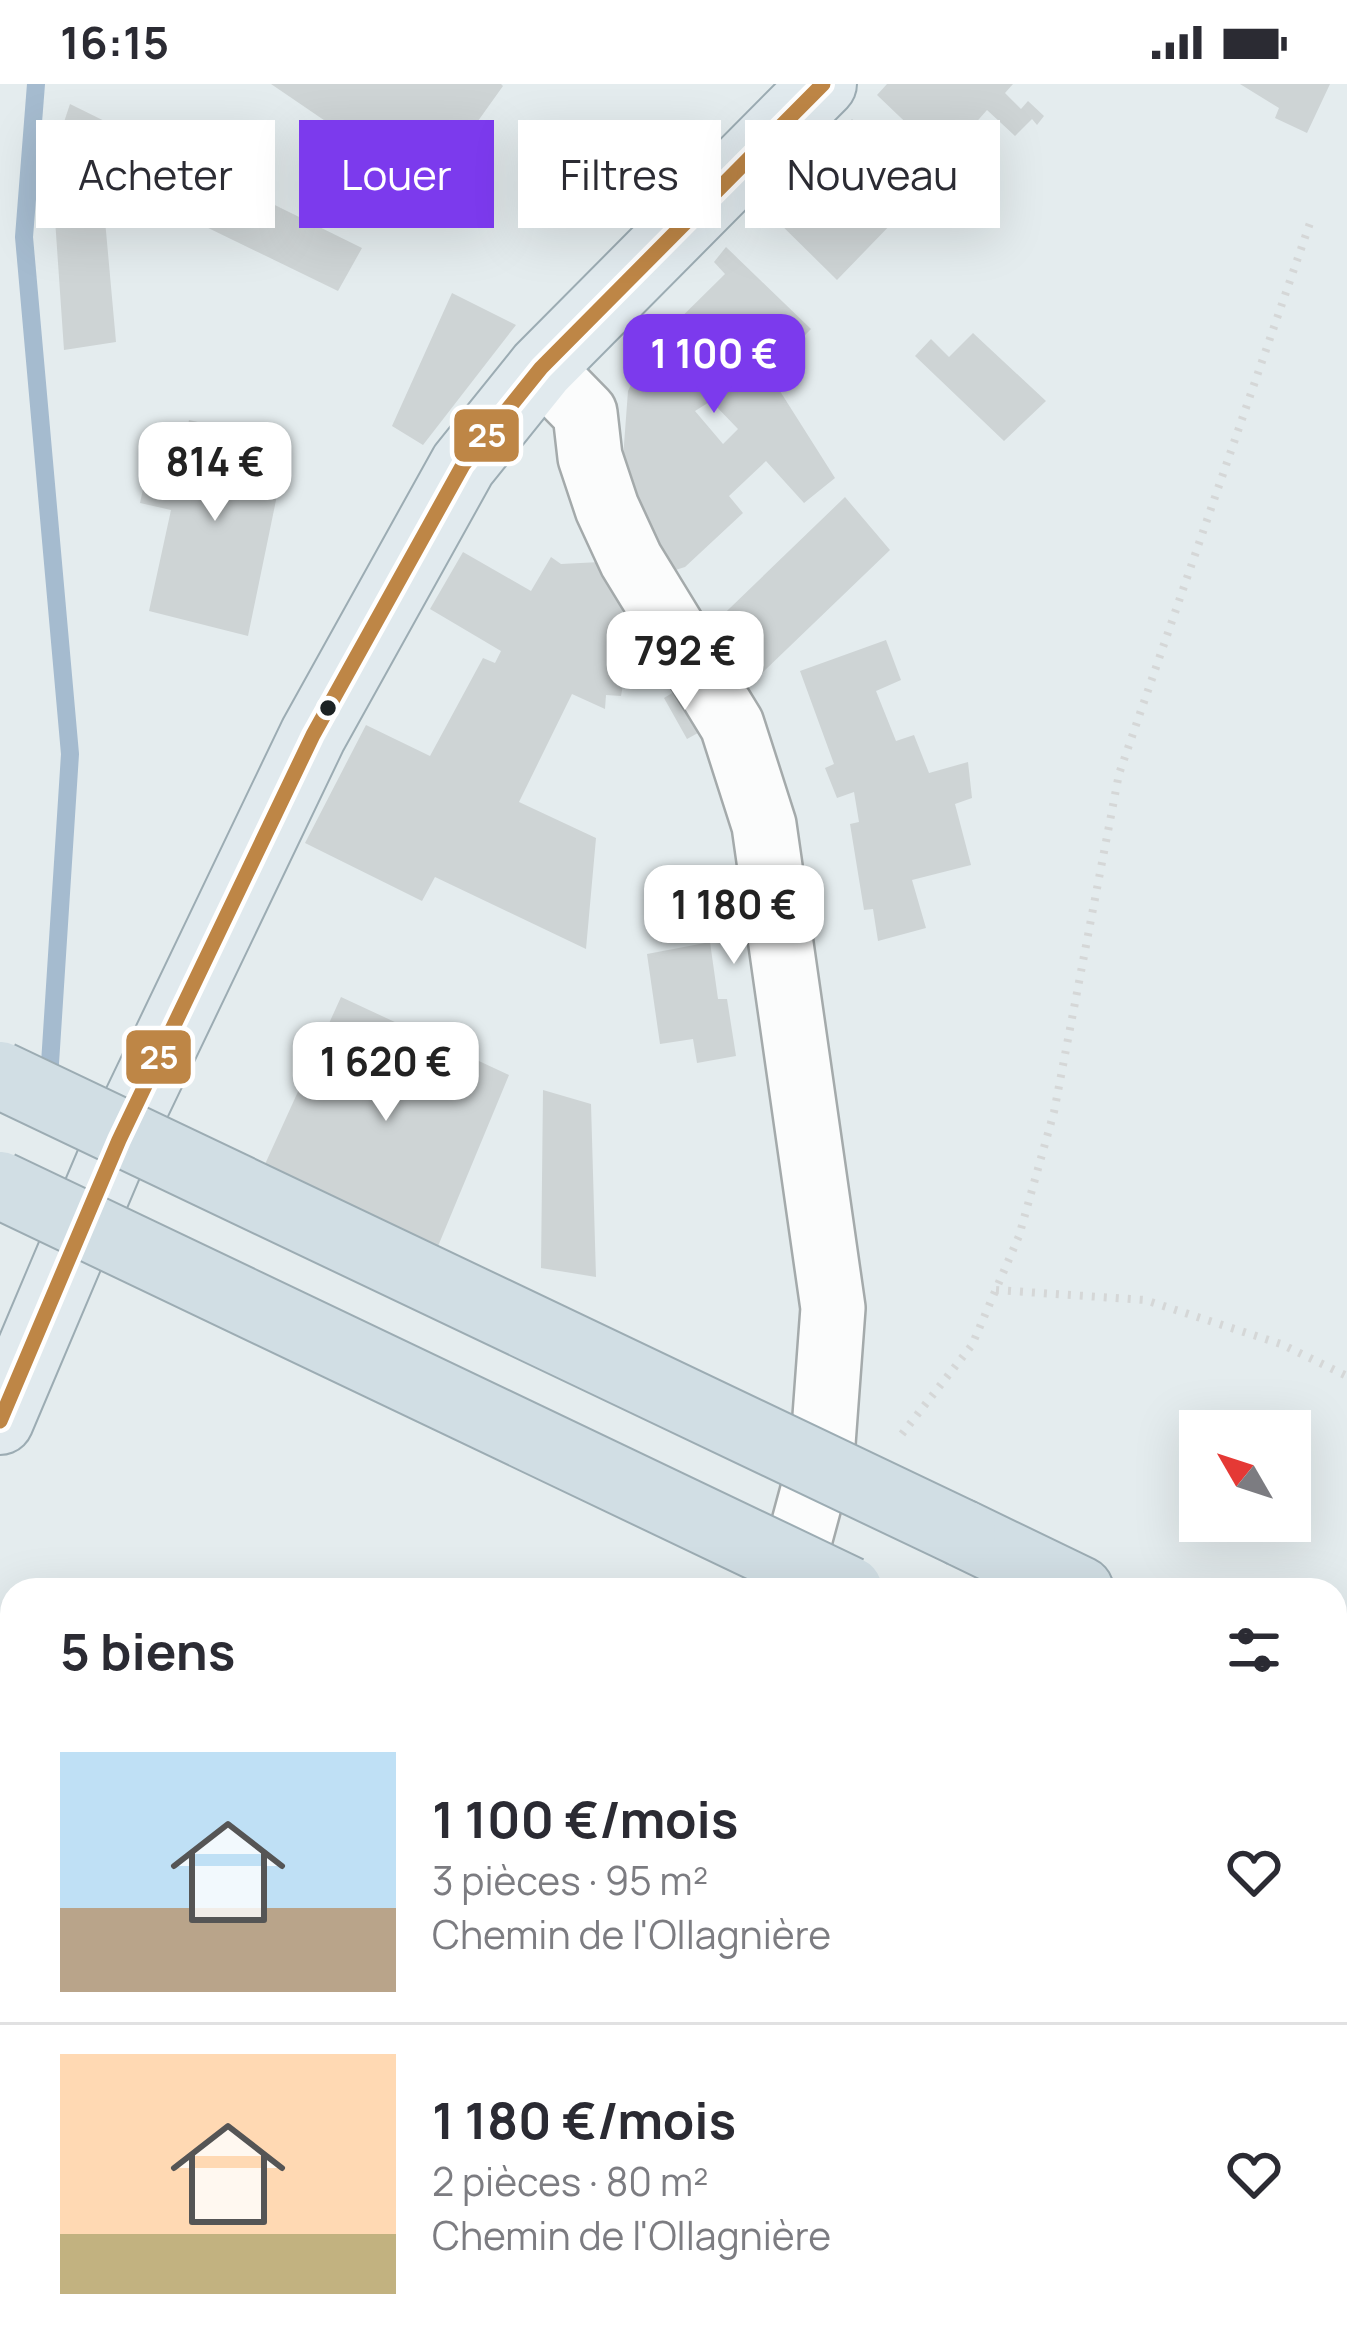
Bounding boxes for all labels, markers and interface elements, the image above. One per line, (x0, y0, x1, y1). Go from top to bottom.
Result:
text: 16:15 (60, 11, 169, 73)
chip: Acheter (36, 120, 275, 228)
chip: Louer (299, 120, 494, 228)
chip: Filtres (518, 120, 721, 228)
chip: Nouveau (745, 120, 1000, 228)
pin: 1 100 € (603, 314, 825, 416)
text: 1 100 € (650, 326, 778, 380)
line badge: 25 (452, 407, 521, 464)
text: 25 (468, 412, 507, 457)
pin: 814 € (131, 422, 299, 524)
text: 814 € (165, 434, 265, 488)
pin: 792 € (601, 611, 769, 713)
text: 792 € (634, 623, 736, 677)
unlabelled marker (317, 697, 339, 719)
pin: 1 180 € (623, 865, 845, 967)
text: 1 180 € (671, 877, 797, 931)
pin: 1 620 € (275, 1022, 497, 1124)
line badge: 25 (124, 1028, 193, 1086)
text: 25 (140, 1034, 179, 1079)
text: 1 620 € (320, 1034, 452, 1088)
north arrow (1179, 1410, 1311, 1542)
map controls (1179, 1410, 1311, 1542)
text: 5 biens (60, 1616, 235, 1685)
icon: filters (1221, 1617, 1287, 1683)
text: 1 100 €/mois (432, 1784, 738, 1853)
icon: home (156, 1800, 300, 1944)
icon: heart (1221, 1839, 1287, 1905)
text: 3 pièces · 95 m² (432, 1853, 708, 1907)
text: Chemin de l'Ollagnière (432, 1907, 831, 1961)
text: 1 180 €/mois (432, 2085, 736, 2154)
icon: home (156, 2102, 300, 2246)
icon: heart (1221, 2141, 1287, 2207)
text: 2 pièces · 80 m² (432, 2154, 709, 2208)
text: Chemin de l'Ollagnière (432, 2208, 831, 2262)

